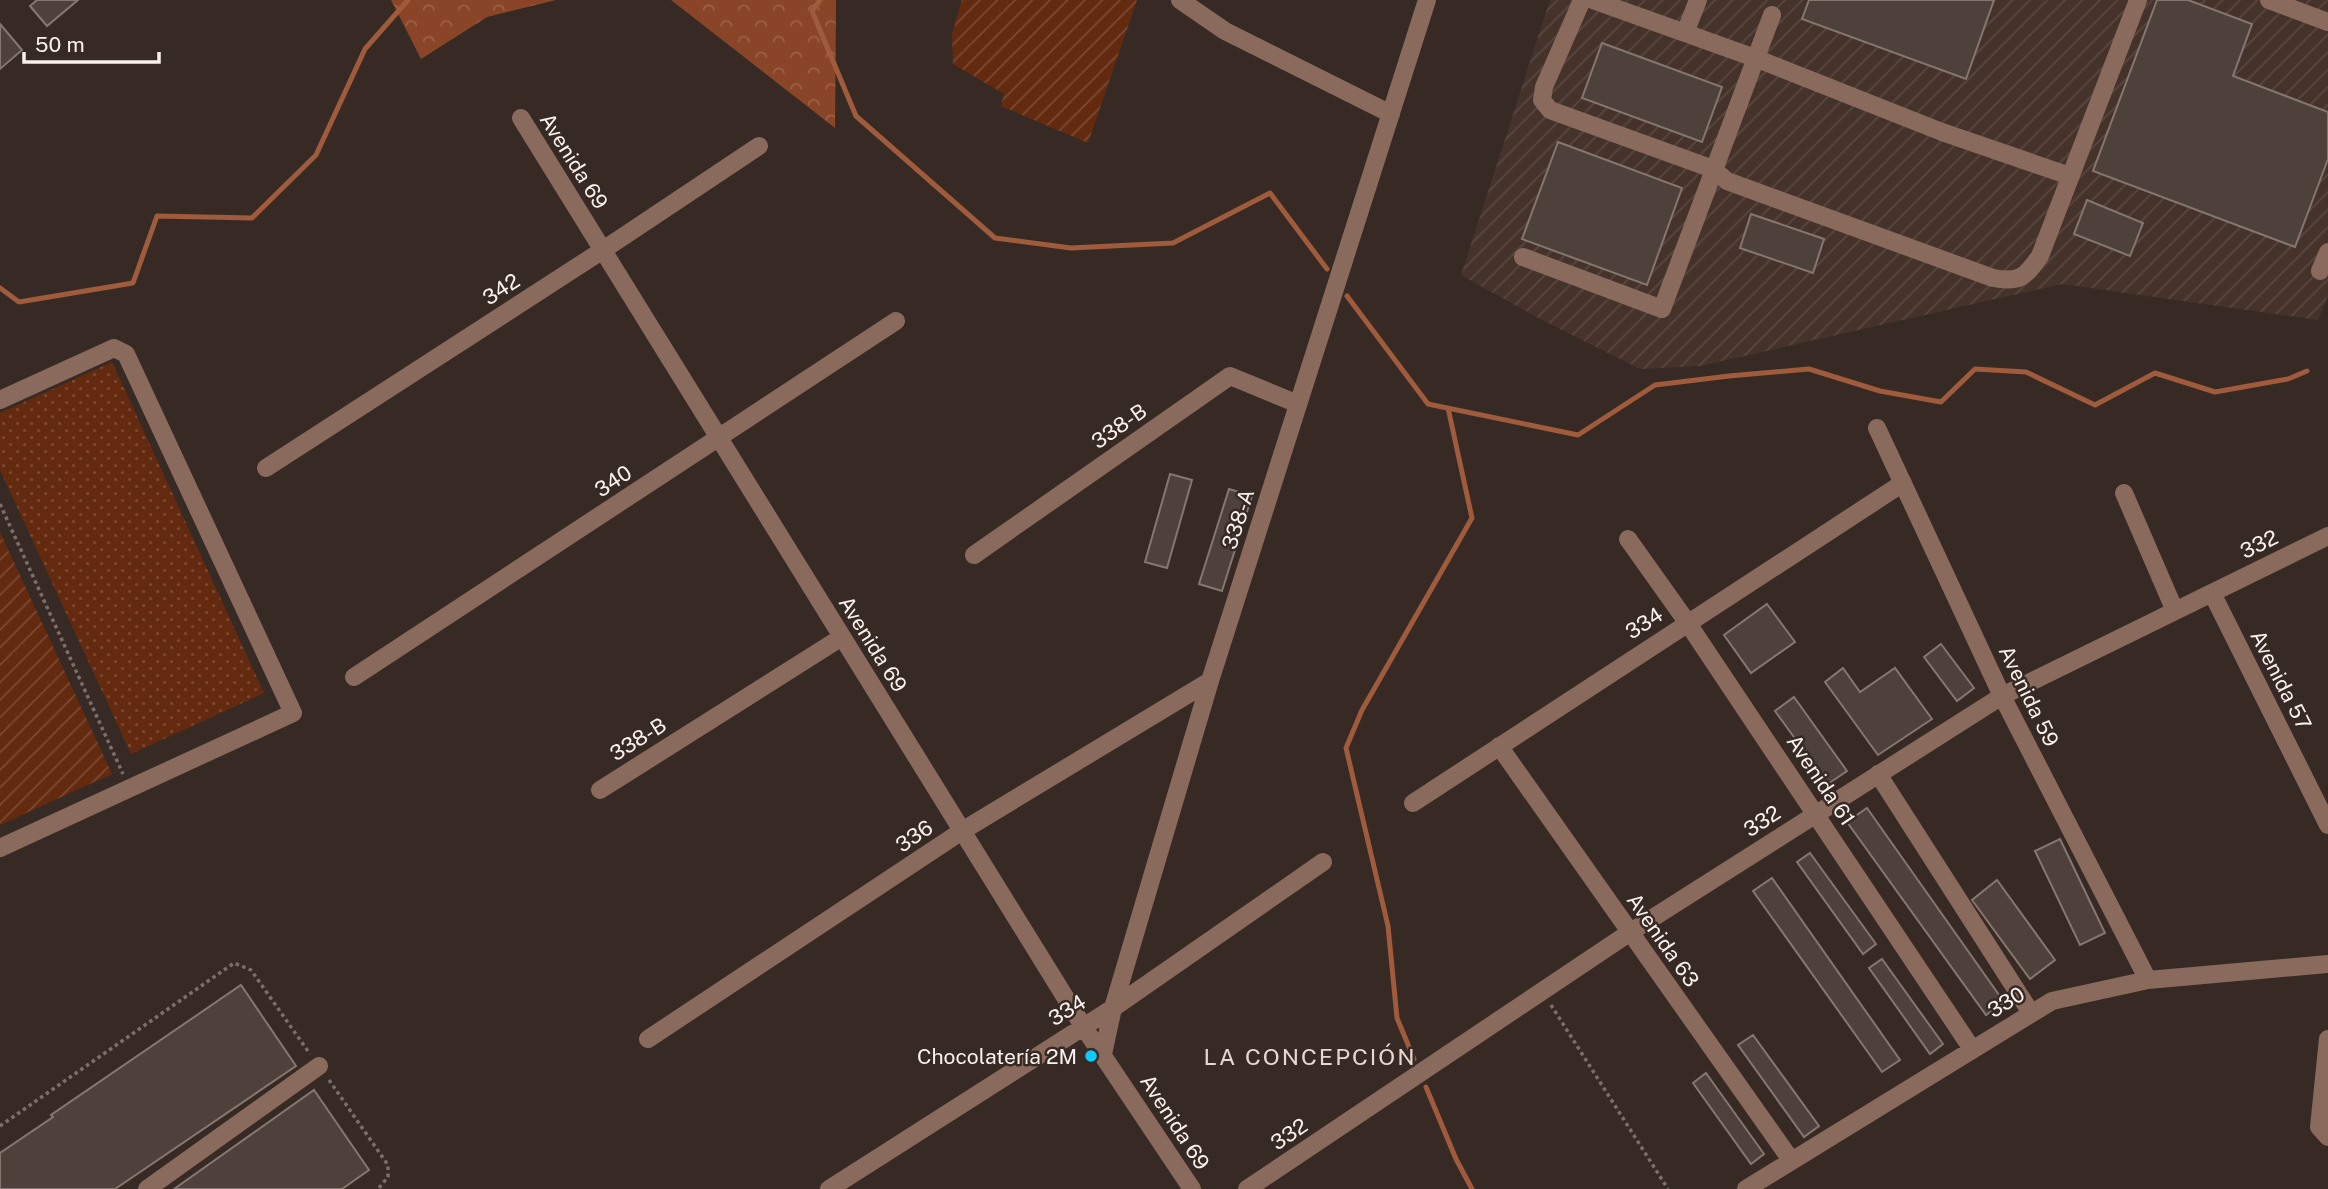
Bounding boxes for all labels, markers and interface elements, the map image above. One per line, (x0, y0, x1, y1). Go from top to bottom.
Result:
scale bar (24, 21, 159, 65)
text: 50 m (35, 32, 85, 57)
street label: Avenida 69 (535, 108, 613, 214)
street label: 342 (478, 268, 524, 310)
street label: 338-B (1087, 398, 1151, 454)
street label: 340 (590, 460, 636, 502)
street label: 338-A (1217, 486, 1260, 552)
street label: 332 (2236, 524, 2282, 564)
street label: Avenida 69 (834, 591, 912, 697)
street label: 334 (1621, 602, 1667, 644)
street label: Avenida 57 (2245, 626, 2317, 734)
street label: Avenida 59 (1994, 642, 2064, 750)
street label: 338-B (605, 712, 671, 766)
street label: Avenida 61 (1782, 730, 1860, 830)
street label: 332 (1739, 800, 1785, 842)
street label: 336 (891, 815, 937, 857)
street label: Avenida 63 (1622, 888, 1704, 992)
street label: 330 (1983, 981, 2029, 1023)
street label: 334 (1044, 989, 1090, 1031)
district label: LA CONCEPCIÓN (1203, 1043, 1417, 1070)
place label: Chocolatería 2M (917, 1044, 1077, 1069)
marker: Chocolatería 2M (1083, 1048, 1099, 1064)
street label: Avenida 69 (1135, 1070, 1215, 1174)
street label: 332 (1266, 1113, 1312, 1155)

